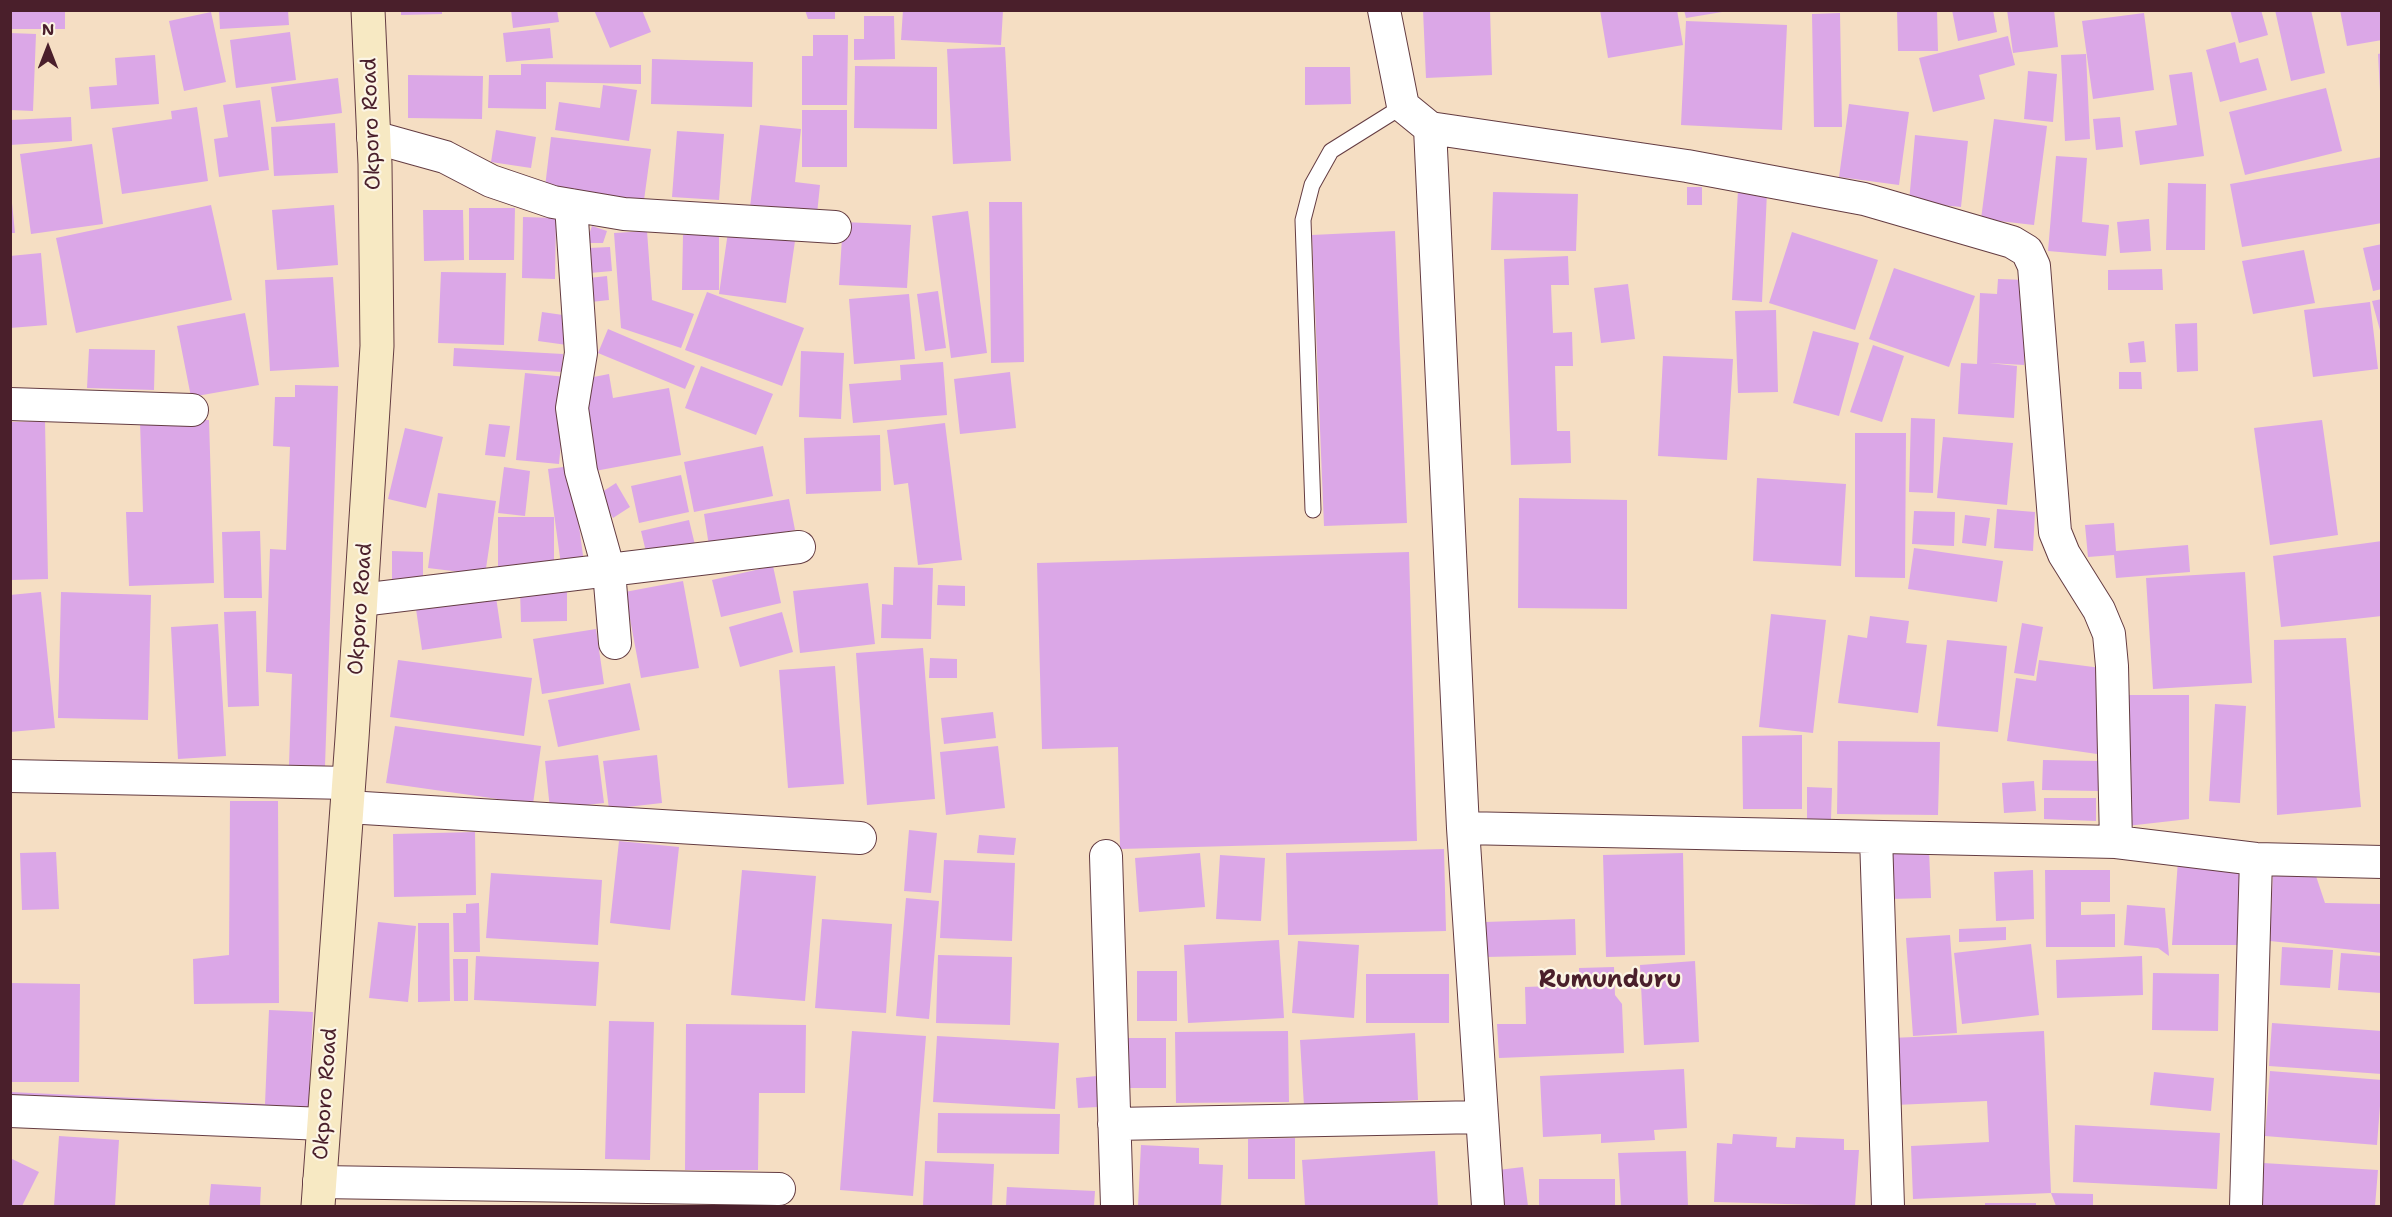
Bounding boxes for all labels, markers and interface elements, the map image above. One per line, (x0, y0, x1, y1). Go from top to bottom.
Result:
north arrow (18, 18, 78, 78)
text: N (42, 19, 54, 40)
street label: Okporo Road (357, 57, 387, 191)
street label: Okporo Road (344, 542, 378, 676)
district label: Rumunduru (1539, 967, 1681, 995)
street label: Okporo Road (309, 1027, 343, 1161)

